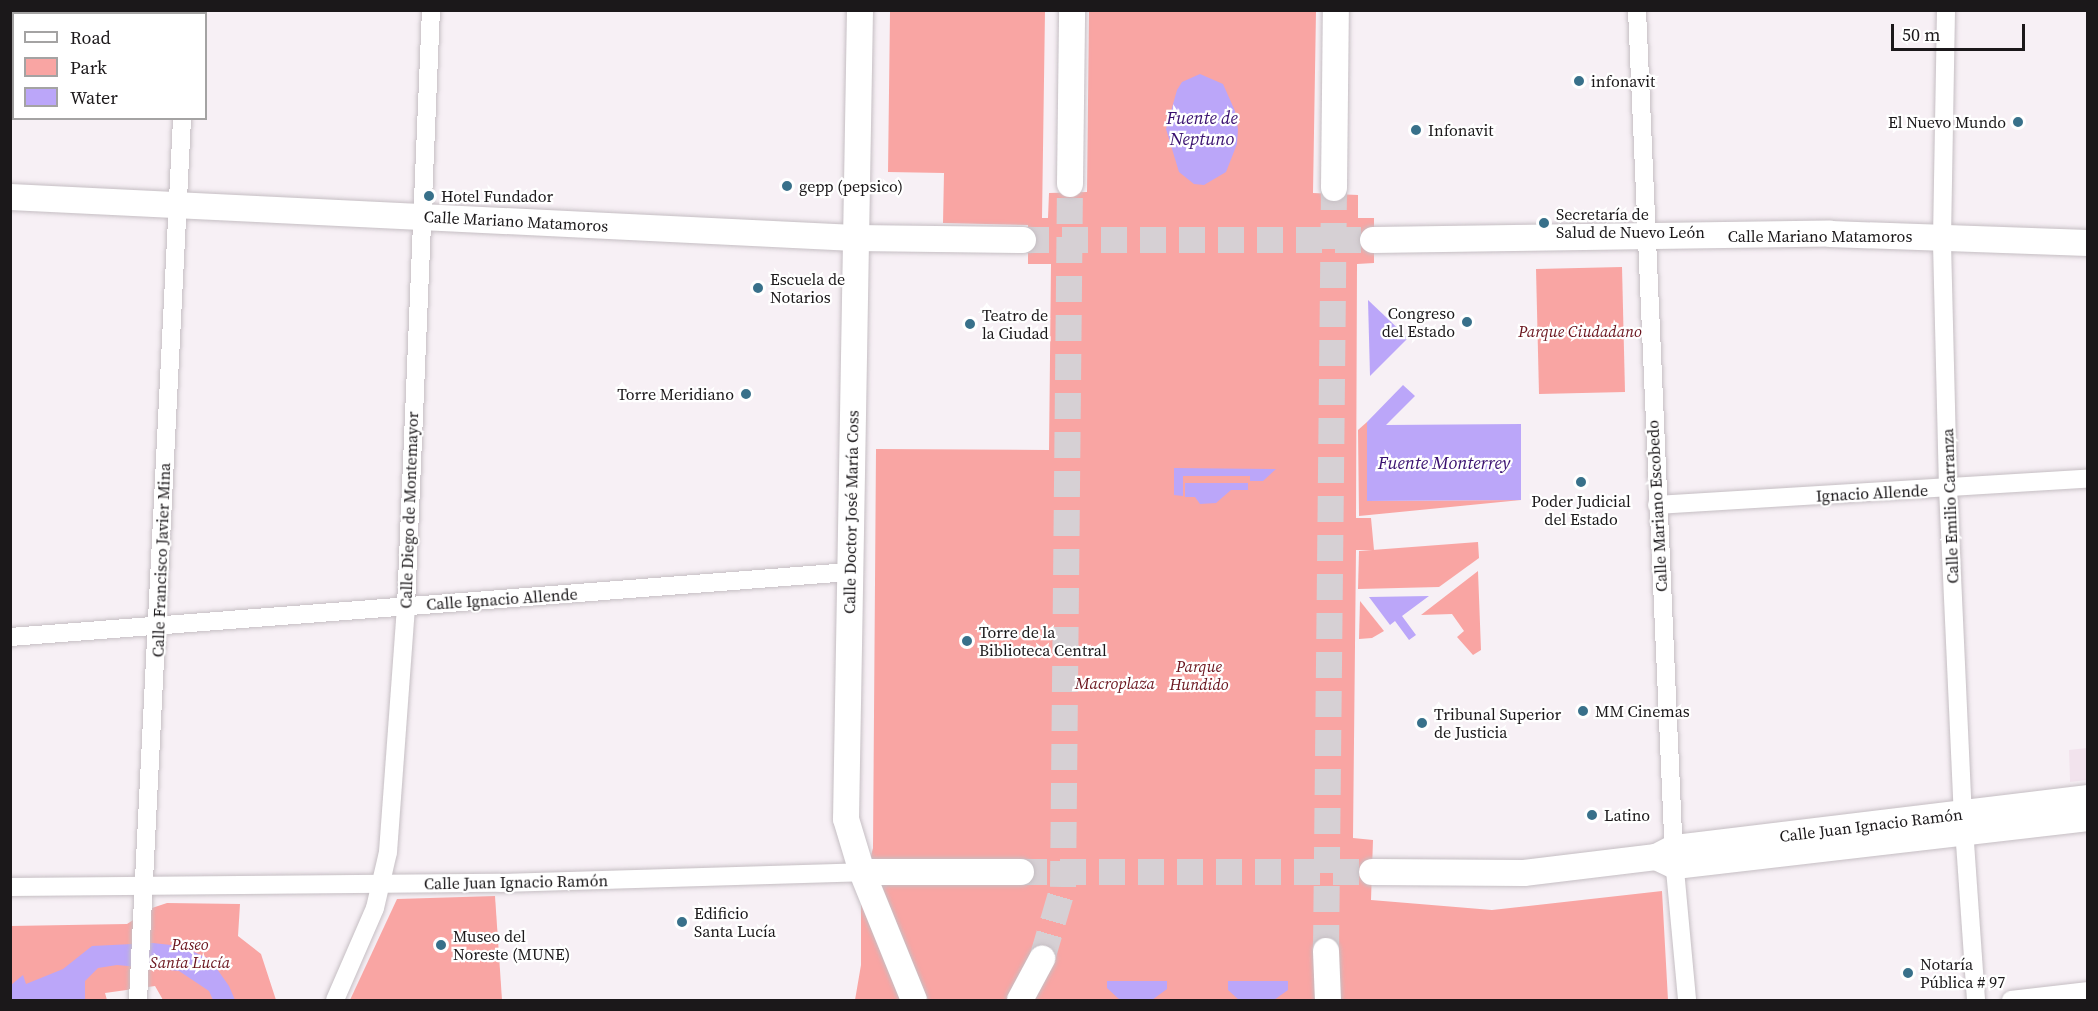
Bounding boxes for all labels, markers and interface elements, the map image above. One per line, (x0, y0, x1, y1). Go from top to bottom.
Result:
legend (12, 12, 207, 120)
scale bar (1894, 12, 2028, 50)
text: 50 m (1902, 22, 1940, 47)
text: Road (70, 25, 111, 50)
text: Park (70, 55, 107, 80)
place label: infonavit (1591, 71, 1655, 91)
marker: infonavit (1572, 74, 1586, 88)
text: Water (70, 85, 118, 110)
water label: Fuente de Neptuno (1166, 108, 1238, 150)
place label: El Nuevo Mundo (1888, 112, 2006, 132)
marker: El Nuevo Mundo (2011, 115, 2025, 129)
place label: Infonavit (1428, 120, 1493, 140)
marker: Infonavit (1409, 123, 1423, 137)
place label: gepp (pepsico) (799, 176, 903, 196)
marker: gepp (pepsico) (780, 179, 794, 193)
place label: Hotel Fundador (441, 186, 553, 206)
marker: Hotel Fundador (422, 189, 436, 203)
place label: Secretaría de Salud de Nuevo León (1556, 204, 1705, 242)
street label: Calle Mariano Matamoros (423, 207, 609, 235)
marker: Secretaría de Salud de Nuevo León (1537, 216, 1551, 230)
street label: Calle Mariano Matamoros (1728, 226, 1912, 246)
place label: Escuela de Notarios (770, 269, 845, 307)
marker: Escuela de Notarios (751, 281, 765, 295)
place label: Congreso del Estado (1382, 303, 1455, 341)
place label: Teatro de la Ciudad (982, 305, 1049, 343)
marker: Congreso del Estado (1460, 315, 1474, 329)
marker: Teatro de la Ciudad (963, 317, 977, 331)
park label: Parque Ciudadano (1518, 321, 1642, 341)
place label: Torre Meridiano (617, 384, 734, 404)
marker: Torre Meridiano (739, 387, 753, 401)
street label: Calle Doctor José María Coss (840, 410, 862, 614)
street label: Calle Diego de Montemayor (396, 411, 422, 609)
street label: Calle Mariano Escobedo (1643, 420, 1671, 592)
street label: Calle Emilio Carranza (1938, 428, 1962, 584)
water label: Fuente Monterrey (1378, 452, 1510, 474)
street label: Calle Francisco Javier Mina (148, 462, 174, 658)
marker: Poder Judicial del Estado (1574, 475, 1588, 489)
street label: Ignacio Allende (1816, 480, 1928, 506)
place label: Poder Judicial del Estado (1531, 491, 1631, 529)
street label: Calle Ignacio Allende (426, 584, 578, 614)
place label: Torre de la Biblioteca Central (979, 622, 1107, 660)
marker: Torre de la Biblioteca Central (960, 634, 974, 648)
park label: Parque Hundido (1169, 656, 1229, 694)
park label: Macroplaza (1075, 673, 1155, 693)
place label: MM Cinemas (1595, 701, 1690, 721)
place label: Tribunal Superior de Justicia (1434, 704, 1561, 742)
marker: MM Cinemas (1576, 704, 1590, 718)
marker: Tribunal Superior de Justicia (1415, 716, 1429, 730)
street label: Calle Juan Ignacio Ramón (1778, 804, 1964, 846)
place label: Latino (1604, 805, 1650, 825)
marker: Latino (1585, 808, 1599, 822)
street label: Calle Juan Ignacio Ramón (424, 871, 608, 893)
place label: Edificio Santa Lucía (694, 903, 776, 941)
marker: Edificio Santa Lucía (675, 915, 689, 929)
place label: Museo del Noreste (MUNE) (453, 926, 570, 964)
park label: Paseo Santa Lucía (150, 934, 230, 972)
marker: Museo del Noreste (MUNE) (434, 938, 448, 952)
place label: Notaría Pública # 97 (1920, 954, 2005, 992)
marker: Notaría Pública # 97 (1901, 966, 1915, 980)

